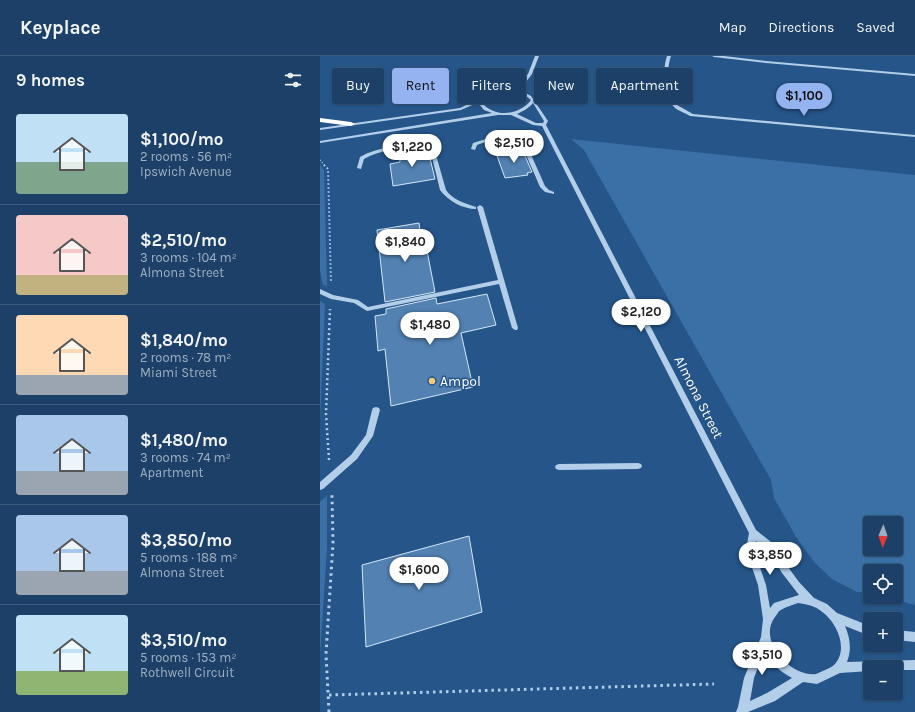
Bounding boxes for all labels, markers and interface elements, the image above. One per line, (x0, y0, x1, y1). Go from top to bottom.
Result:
text: Keyplace (20, 17, 101, 39)
text: Map (719, 19, 747, 36)
text: Directions (769, 19, 834, 36)
text: Saved (856, 19, 895, 36)
chip: Buy (332, 68, 384, 104)
chip: Rent (392, 68, 449, 104)
chip: Filters (457, 68, 526, 104)
chip: New (534, 68, 588, 104)
chip: Apartment (596, 68, 693, 104)
icon: filters (282, 69, 304, 91)
text: 9 homes (16, 70, 85, 90)
pin: $1,100 (771, 83, 837, 117)
text: $1,100 (785, 88, 823, 103)
text: $1,100/mo (140, 129, 223, 149)
icon: home (48, 130, 96, 178)
pin: $2,510 (481, 130, 547, 164)
pin: $1,220 (379, 134, 445, 168)
text: $2,510 (494, 135, 534, 150)
text: $1,220 (392, 139, 432, 154)
text: 2 rooms · 56 m² (140, 149, 232, 164)
text: Ipswich Avenue (140, 164, 232, 179)
pin: $1,840 (372, 229, 438, 263)
text: $2,510/mo (140, 230, 227, 250)
icon: home (48, 231, 96, 279)
text: $1,840 (384, 234, 426, 249)
text: 3 rooms · 104 m² (140, 250, 237, 265)
text: Almona Street (140, 265, 224, 280)
pin: $2,120 (608, 299, 674, 333)
text: $2,120 (621, 304, 661, 319)
pin: $1,480 (397, 312, 463, 346)
text: $1,480 (409, 317, 451, 332)
text: $1,840/mo (140, 330, 228, 350)
icon: home (48, 331, 96, 379)
text: 2 rooms · 78 m² (140, 350, 232, 365)
street label: Almona Street (670, 353, 727, 441)
text: Miami Street (140, 365, 217, 380)
place label: Ampol (440, 373, 481, 390)
marker: Ampol (427, 376, 437, 386)
text: $1,480/mo (140, 430, 228, 450)
icon: home (48, 431, 96, 479)
text: 3 rooms · 74 m² (140, 450, 231, 465)
text: Apartment (140, 465, 203, 480)
north arrow (863, 516, 903, 556)
map controls (863, 516, 903, 700)
text: $3,850/mo (140, 530, 232, 550)
icon: home (48, 531, 96, 579)
pin: $3,850 (737, 542, 803, 576)
text: $3,850 (748, 547, 792, 562)
text: 5 rooms · 188 m² (140, 550, 238, 565)
pin: $1,600 (386, 557, 452, 591)
text: $1,600 (398, 562, 440, 577)
button: locate (863, 564, 903, 604)
text: Almona Street (140, 565, 224, 580)
button: + (863, 612, 903, 652)
text: $3,510/mo (140, 630, 227, 650)
icon: home (48, 631, 96, 679)
pin: $3,510 (729, 642, 795, 676)
text: $3,510 (742, 647, 782, 662)
text: 5 rooms · 153 m² (140, 650, 237, 665)
button: − (863, 660, 903, 700)
text: Rothwell Circuit (140, 665, 234, 680)

